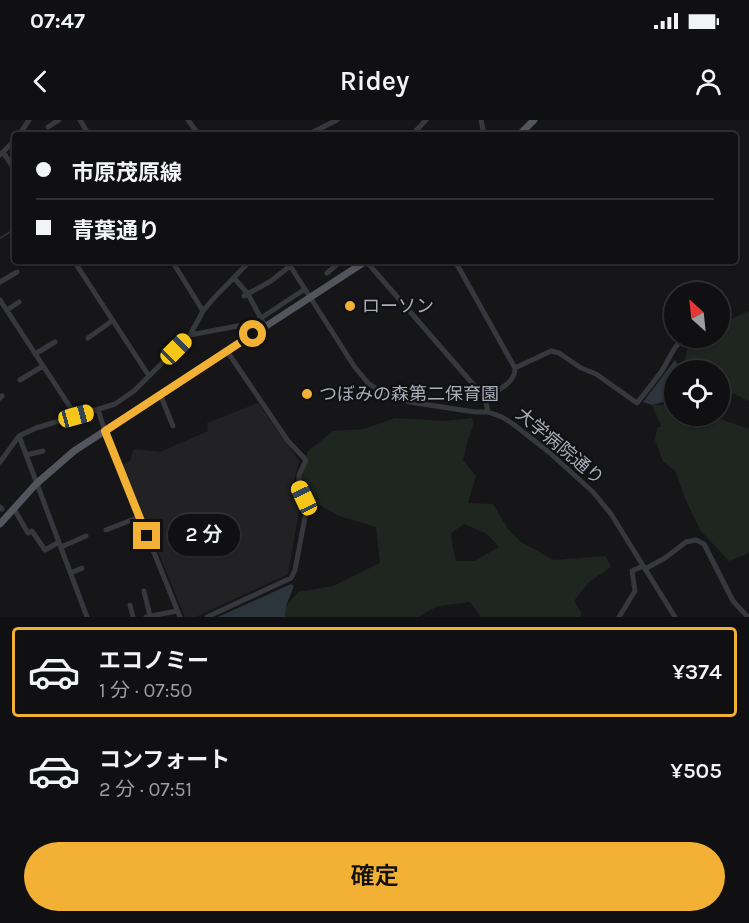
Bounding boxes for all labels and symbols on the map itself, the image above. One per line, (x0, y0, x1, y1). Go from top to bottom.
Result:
north arrow (664, 282, 730, 348)
place label: ローソン (362, 295, 434, 317)
marker: ローソン (343, 299, 357, 313)
route start (239, 320, 266, 347)
car (157, 330, 195, 368)
place label: つぼみの森第二保育園 (319, 383, 499, 405)
marker: つぼみの森第二保育園 (300, 387, 314, 401)
car (56, 403, 96, 429)
street label: 大学病院通り (512, 403, 608, 489)
car (288, 478, 320, 518)
callout: 2 分 (168, 515, 240, 557)
route end (133, 522, 160, 549)

